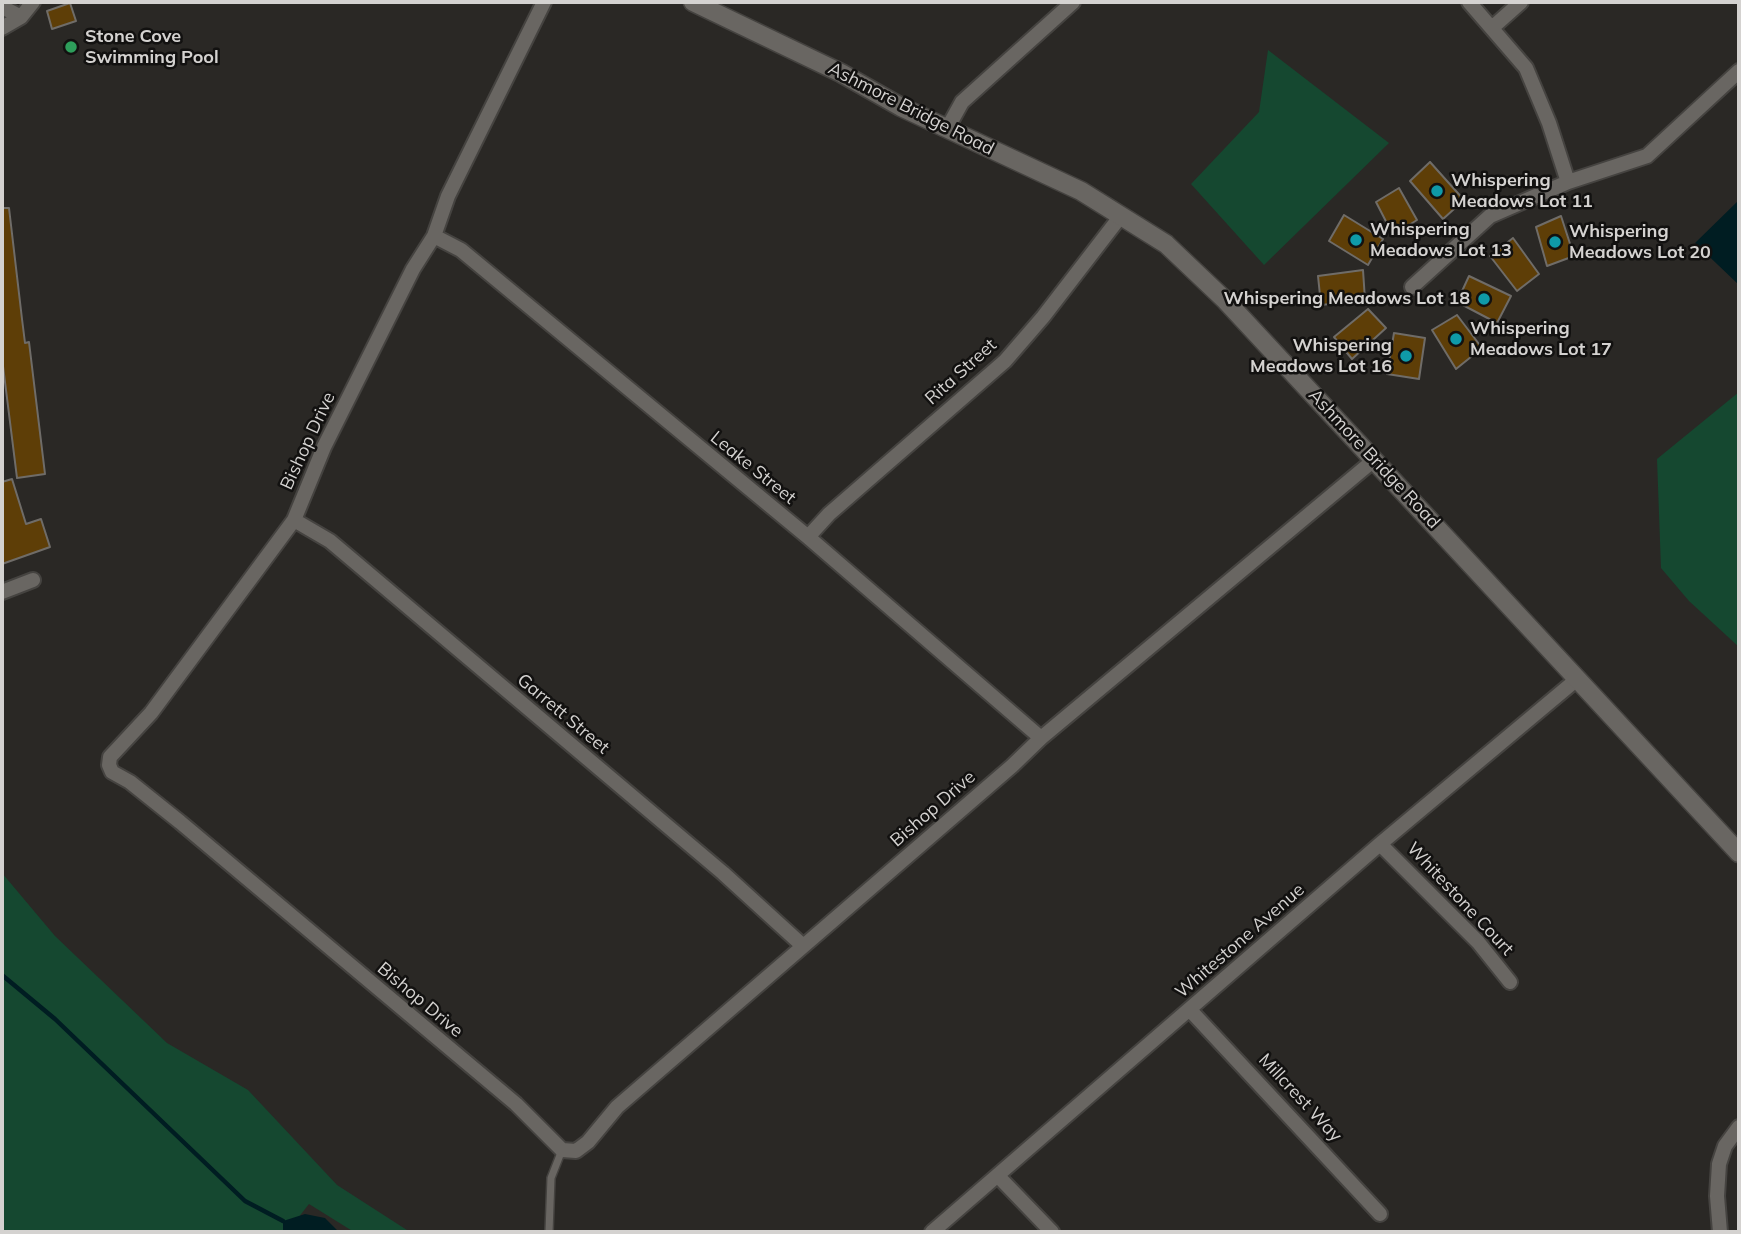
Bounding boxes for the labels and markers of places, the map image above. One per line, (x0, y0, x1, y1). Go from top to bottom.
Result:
place label: Stone Cove Swimming Pool (85, 26, 219, 68)
marker: Stone Cove Swimming Pool (63, 39, 79, 55)
place label: Whispering Meadows Lot 11 (1451, 170, 1593, 212)
marker: Whispering Meadows Lot 11 (1429, 183, 1445, 199)
place label: Whispering Meadows Lot 13 (1370, 219, 1512, 262)
place label: Whispering Meadows Lot 20 (1569, 221, 1711, 264)
marker: Whispering Meadows Lot 13 (1348, 232, 1364, 248)
marker: Whispering Meadows Lot 20 (1547, 234, 1563, 250)
place label: Whispering Meadows Lot 18 (1224, 288, 1470, 310)
marker: Whispering Meadows Lot 18 (1476, 291, 1492, 307)
place label: Whispering Meadows Lot 17 (1470, 318, 1612, 360)
marker: Whispering Meadows Lot 17 (1448, 331, 1464, 347)
place label: Whispering Meadows Lot 16 (1250, 335, 1392, 378)
marker: Whispering Meadows Lot 16 (1398, 348, 1414, 364)

